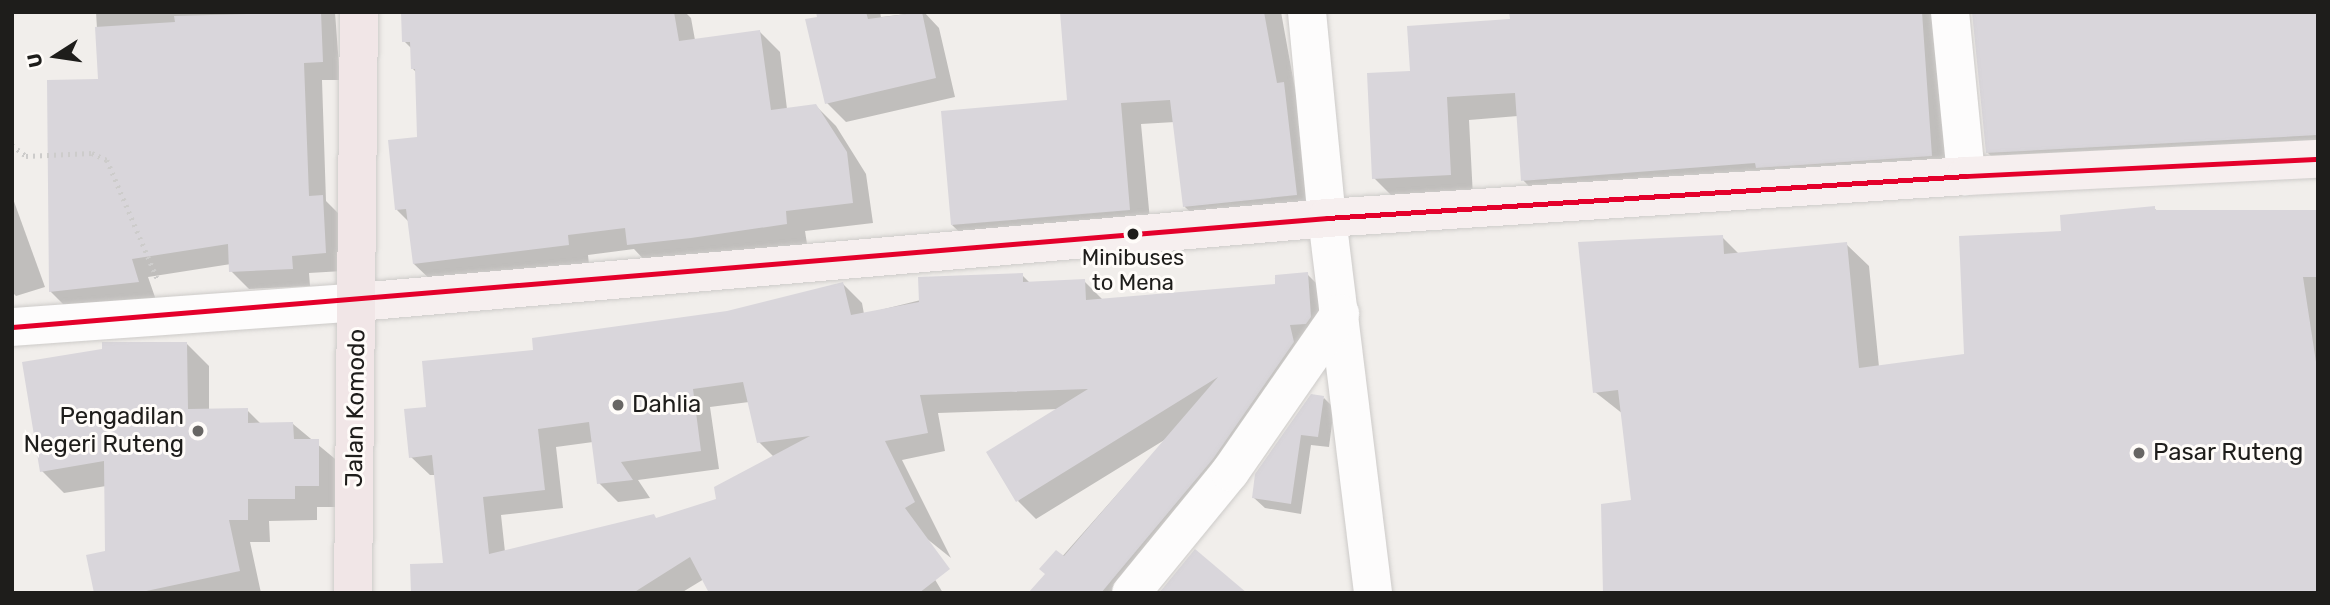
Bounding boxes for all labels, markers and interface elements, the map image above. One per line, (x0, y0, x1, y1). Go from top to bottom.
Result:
north arrow (21, 21, 91, 91)
text: U (22, 51, 48, 70)
marker: Minibuses to Mena (1126, 227, 1140, 241)
place label: Minibuses to Mena (1082, 244, 1184, 296)
street label: Jalan Komodo (340, 328, 372, 488)
place label: Dahlia (632, 391, 701, 419)
marker: Dahlia (610, 397, 626, 413)
place label: Pengadilan Negeri Ruteng (23, 403, 184, 459)
marker: Pengadilan Negeri Ruteng (190, 423, 206, 439)
place label: Pasar Ruteng (2153, 439, 2304, 467)
marker: Pasar Ruteng (2131, 445, 2147, 461)

